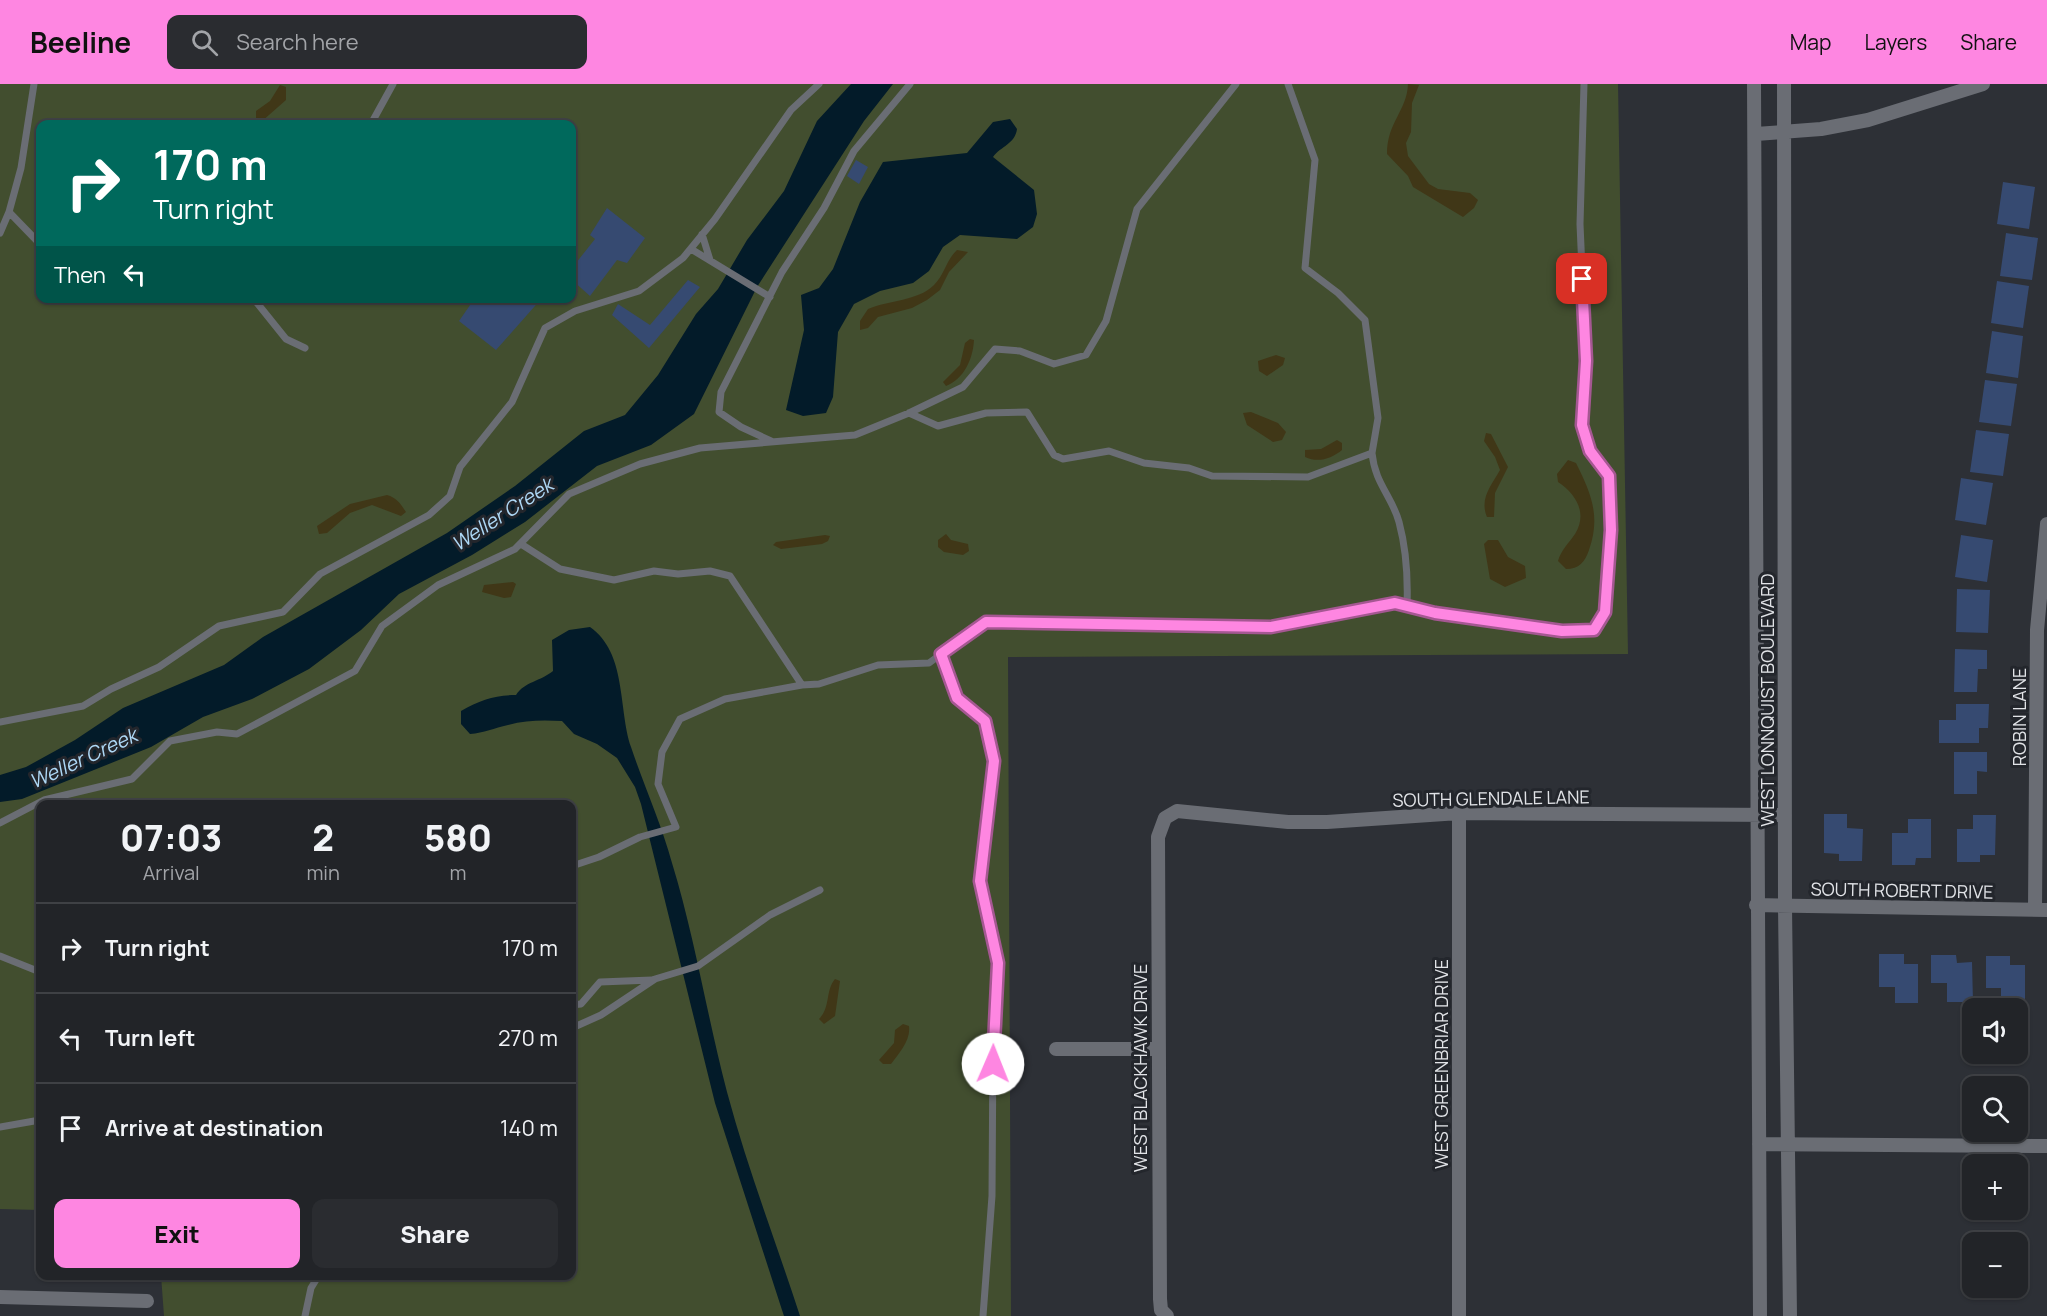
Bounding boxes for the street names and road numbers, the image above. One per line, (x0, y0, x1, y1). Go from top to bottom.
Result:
street label: WEST LONNQUIST BOULEVARD (1755, 573, 1779, 827)
street label: ROBIN LANE (2007, 668, 2031, 766)
street label: SOUTH GLENDALE LANE (1392, 784, 1590, 812)
street label: SOUTH ROBERT DRIVE (1810, 876, 1994, 904)
street label: WEST GREENBRIAR DRIVE (1429, 959, 1453, 1169)
street label: WEST BLACKHAWK DRIVE (1128, 964, 1152, 1172)

